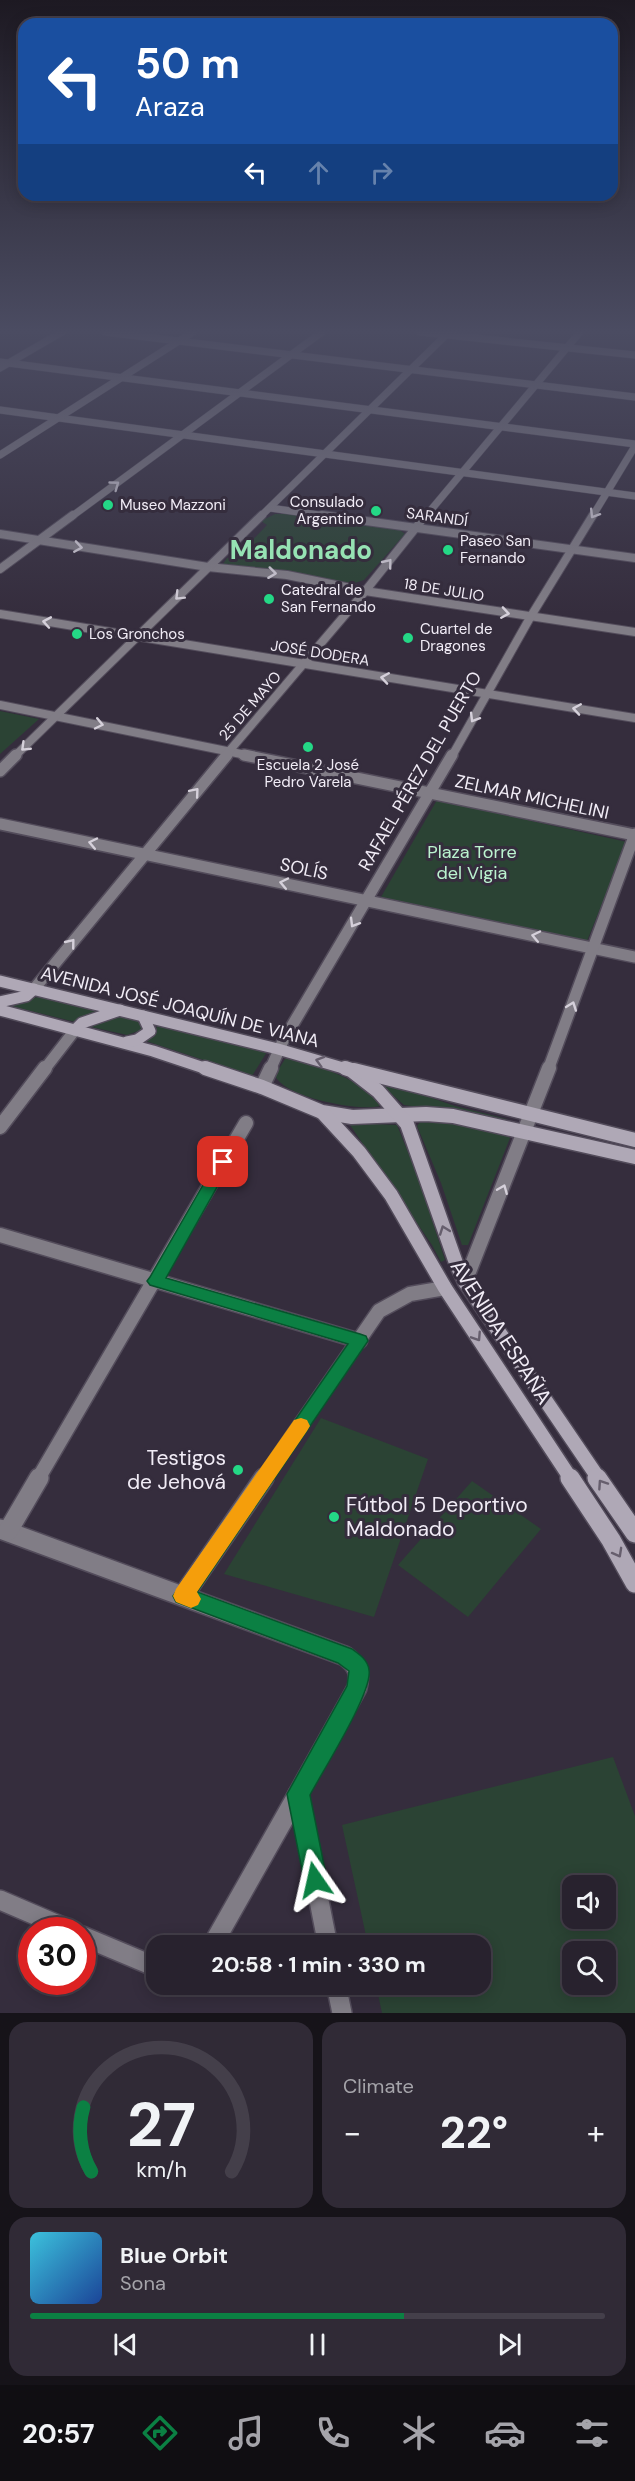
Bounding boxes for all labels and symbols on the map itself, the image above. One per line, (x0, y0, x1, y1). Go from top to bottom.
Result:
one-way arrow (109, 482, 120, 493)
place label: Consulado Argentino (290, 492, 364, 529)
place label: Museo Mazzoni (120, 495, 226, 515)
marker: Museo Mazzoni (101, 498, 115, 512)
street label: SARANDÍ (405, 503, 469, 531)
marker: Consulado Argentino (369, 504, 383, 518)
one-way arrow (590, 508, 602, 518)
place label: Paseo San Fernando (460, 531, 531, 568)
district label: Maldonado (230, 533, 372, 567)
one-way arrow (73, 540, 83, 553)
marker: Paseo San Fernando (441, 543, 455, 557)
one-way arrow (380, 559, 391, 570)
one-way arrow (267, 567, 276, 579)
street label: 18 DE JULIO (402, 574, 486, 606)
place label: Catedral de San Fernando (281, 580, 376, 617)
one-way arrow (175, 589, 186, 600)
marker: Catedral de San Fernando (262, 592, 276, 606)
one-way arrow (501, 606, 510, 618)
one-way arrow (43, 616, 53, 629)
place label: Cuartel de Dragones (420, 619, 493, 656)
place label: Los Gronchos (89, 624, 185, 644)
marker: Los Gronchos (70, 627, 84, 641)
marker: Cuartel de Dragones (401, 631, 415, 645)
street label: JOSÉ DODERA (269, 635, 371, 671)
street label: 25 DE MAYO (214, 667, 286, 745)
street label: RAFAEL PÉREZ DEL PUERTO (353, 667, 487, 875)
one-way arrow (380, 672, 389, 684)
one-way arrow (573, 703, 582, 715)
one-way arrow (470, 712, 481, 722)
one-way arrow (93, 717, 103, 730)
one-way arrow (21, 740, 31, 751)
marker: Escuela 2 José Pedro Varela (301, 740, 315, 754)
place label: Escuela 2 José Pedro Varela (257, 755, 359, 792)
street label: ZELMAR MICHELINI (453, 769, 611, 825)
one-way arrow (188, 788, 199, 799)
one-way arrow (88, 837, 98, 850)
park label: Plaza Torre del Vigia (427, 840, 517, 885)
street label: SOLÍS (278, 852, 330, 886)
one-way arrow (279, 877, 289, 890)
one-way arrow (349, 917, 361, 927)
one-way arrow (532, 930, 542, 943)
one-way arrow (63, 939, 74, 950)
street label: AVENIDA JOSÉ JOAQUÍN DE VIANA (38, 961, 322, 1053)
one-way arrow (565, 1001, 578, 1012)
one-way arrow (315, 1056, 326, 1068)
pin (197, 1136, 248, 1187)
one-way arrow (496, 1184, 508, 1195)
one-way arrow (439, 1226, 452, 1236)
street label: AVENIDA ESPAÑA (444, 1254, 558, 1410)
one-way arrow (470, 1330, 481, 1341)
place label: Testigos de Jehová (127, 1444, 226, 1496)
marker: Testigos de Jehová (231, 1463, 245, 1477)
one-way arrow (598, 1480, 609, 1491)
place label: Fútbol 5 Deportivo Maldonado (346, 1491, 528, 1543)
marker: Fútbol 5 Deportivo Maldonado (327, 1510, 341, 1524)
one-way arrow (611, 1546, 622, 1557)
position arrow (283, 1848, 347, 1912)
speed limit sign: 30 (18, 1917, 96, 1995)

